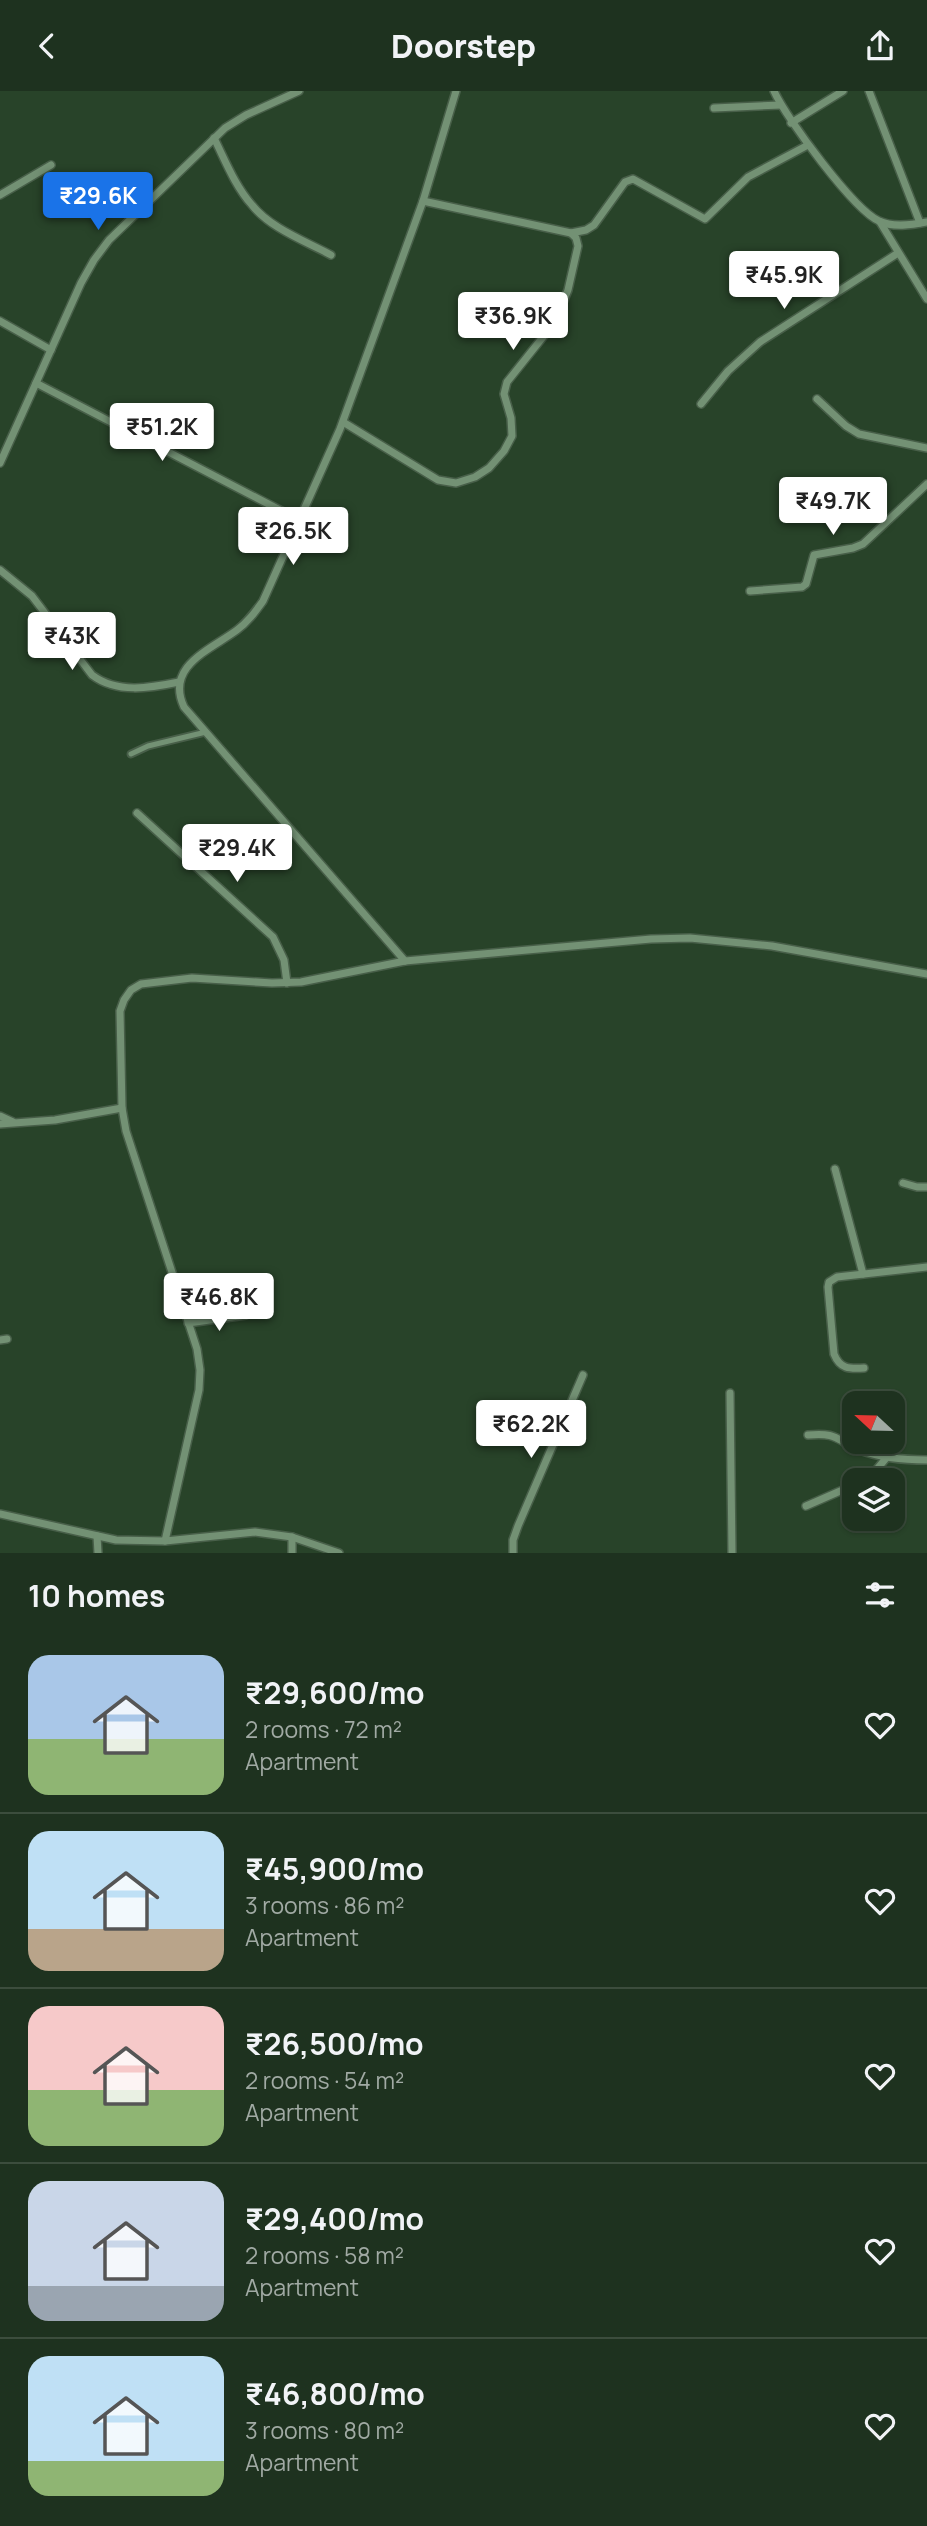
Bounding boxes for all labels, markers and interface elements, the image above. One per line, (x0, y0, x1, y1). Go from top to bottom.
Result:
text: Doorstep (391, 24, 536, 68)
icon: back (28, 27, 66, 65)
icon: share (861, 27, 899, 65)
pin: ₹29.6K (41, 173, 155, 232)
text: ₹29.6K (59, 179, 137, 211)
pin: ₹45.9K (727, 251, 841, 311)
text: ₹45.9K (745, 258, 823, 290)
pin: ₹36.9K (456, 293, 570, 352)
text: ₹36.9K (474, 299, 552, 331)
pin: ₹51.2K (105, 403, 219, 463)
text: ₹51.2K (126, 410, 198, 442)
pin: ₹49.7K (776, 477, 890, 537)
text: ₹49.7K (795, 484, 871, 516)
pin: ₹26.5K (236, 507, 350, 567)
text: ₹26.5K (254, 514, 332, 546)
pin: ₹43K (31, 613, 113, 672)
text: ₹43K (44, 619, 100, 651)
pin: ₹29.4K (180, 825, 294, 884)
text: ₹29.4K (198, 831, 276, 863)
pin: ₹46.8K (162, 1273, 276, 1333)
text: ₹46.8K (180, 1280, 258, 1312)
north arrow (842, 1391, 905, 1454)
map controls (842, 1391, 905, 1531)
pin: ₹62.2K (474, 1401, 588, 1460)
text: ₹62.2K (492, 1407, 570, 1439)
button: layers (842, 1468, 905, 1531)
text: 10 homes (28, 1575, 165, 1616)
icon: filters (861, 1576, 899, 1614)
text: ₹29,600/mo (245, 1672, 424, 1713)
icon: home (84, 1683, 168, 1767)
icon: heart (861, 1706, 899, 1744)
text: 2 rooms · 72 m² (245, 1713, 402, 1745)
text: Apartment (245, 1745, 359, 1777)
text: ₹45,900/mo (245, 1848, 424, 1889)
icon: home (84, 1859, 168, 1943)
icon: heart (861, 1882, 899, 1920)
text: 3 rooms · 86 m² (245, 1889, 405, 1921)
text: Apartment (245, 1921, 359, 1953)
text: ₹26,500/mo (245, 2023, 424, 2064)
icon: home (84, 2034, 168, 2118)
icon: heart (861, 2057, 899, 2095)
text: 2 rooms · 54 m² (245, 2064, 404, 2096)
text: Apartment (245, 2096, 359, 2128)
text: ₹29,400/mo (245, 2198, 424, 2239)
icon: home (84, 2209, 168, 2293)
icon: heart (861, 2232, 899, 2270)
text: 2 rooms · 58 m² (245, 2239, 404, 2271)
text: Apartment (245, 2271, 359, 2303)
text: ₹46,800/mo (245, 2373, 425, 2414)
icon: home (84, 2384, 168, 2468)
icon: heart (861, 2407, 899, 2445)
text: 3 rooms · 80 m² (245, 2414, 404, 2446)
text: Apartment (245, 2446, 359, 2478)

